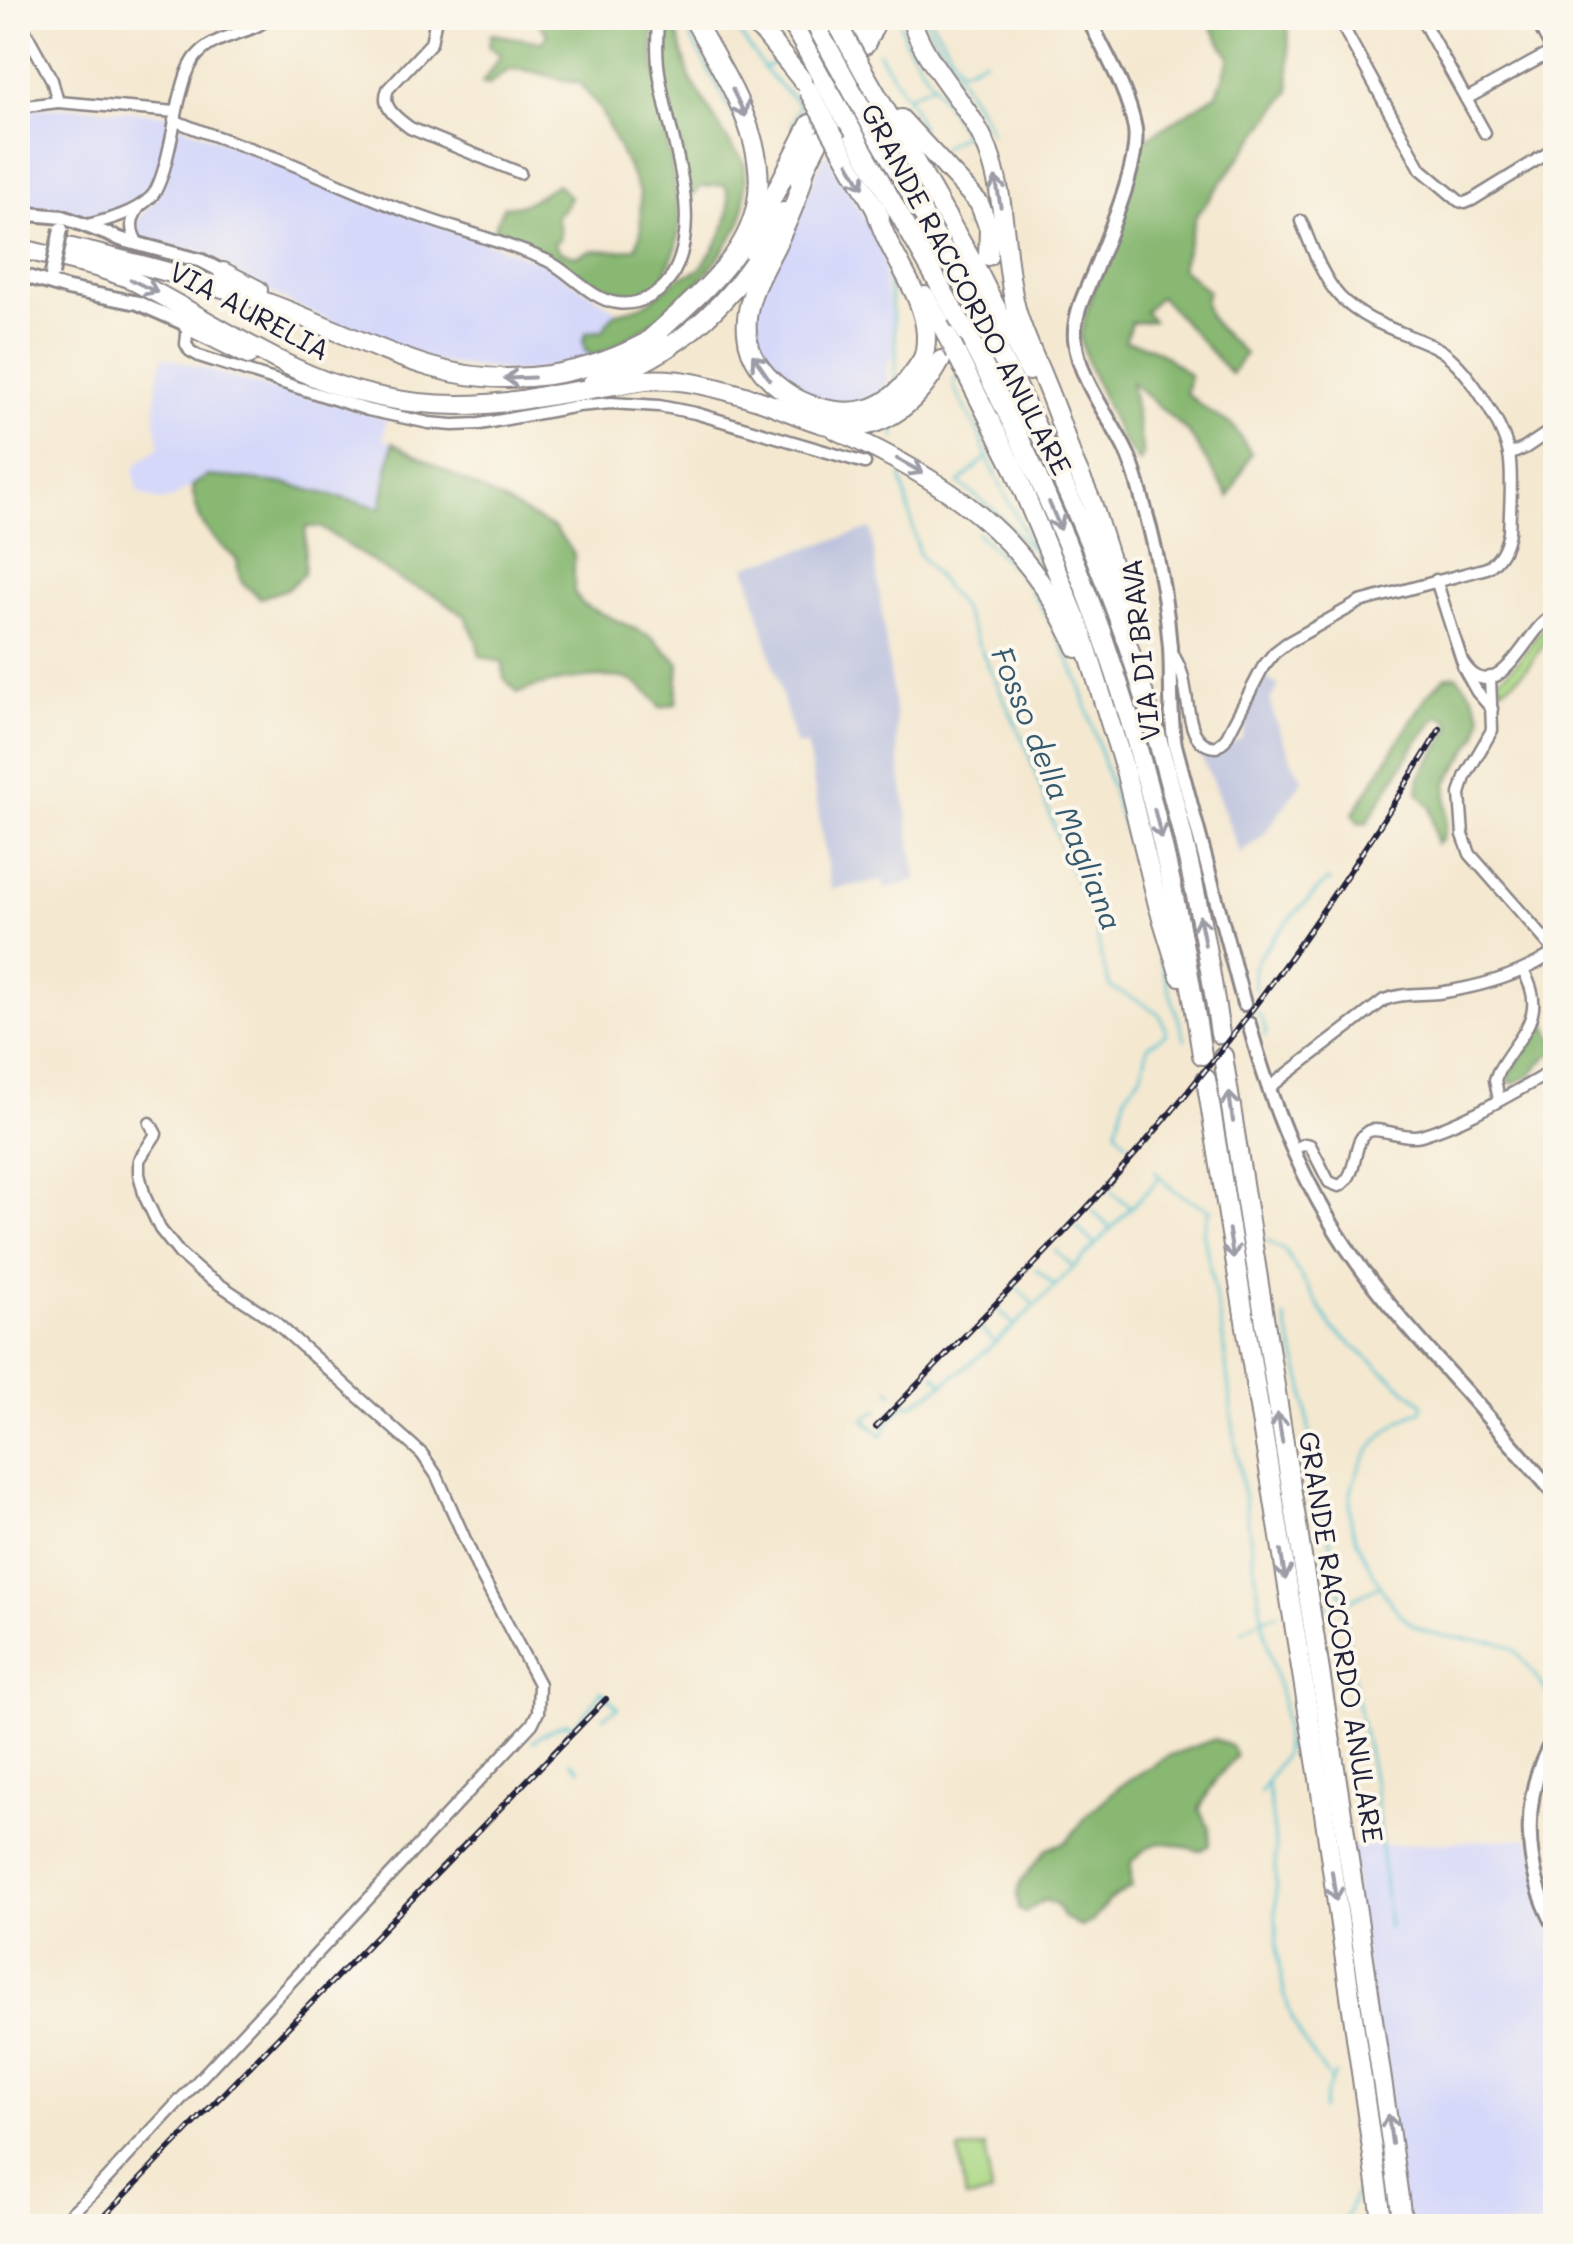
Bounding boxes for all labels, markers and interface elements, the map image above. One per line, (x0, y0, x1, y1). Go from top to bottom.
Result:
one-way arrow (731, 87, 750, 117)
street label: GRANDE RACCORDO ANULARE (853, 97, 1081, 481)
one-way arrow (847, 160, 867, 190)
one-way arrow (988, 176, 1007, 208)
street label: VIA AURELIA (163, 253, 337, 367)
one-way arrow (129, 277, 158, 296)
one-way arrow (751, 354, 772, 381)
one-way arrow (504, 369, 536, 388)
one-way arrow (894, 457, 924, 477)
one-way arrow (1047, 500, 1065, 531)
street label: VIA DI BRAVA (1113, 557, 1167, 743)
water label: Fosso della Magliana (983, 640, 1133, 936)
one-way arrow (1150, 807, 1168, 839)
one-way arrow (1191, 915, 1210, 947)
one-way arrow (1221, 1091, 1239, 1123)
one-way arrow (1222, 1228, 1241, 1260)
one-way arrow (1270, 1412, 1289, 1444)
street label: GRANDE RACCORDO ANULARE (1292, 1429, 1392, 1845)
one-way arrow (1274, 1548, 1293, 1581)
one-way arrow (1326, 1869, 1344, 1902)
one-way arrow (1380, 2114, 1398, 2146)

